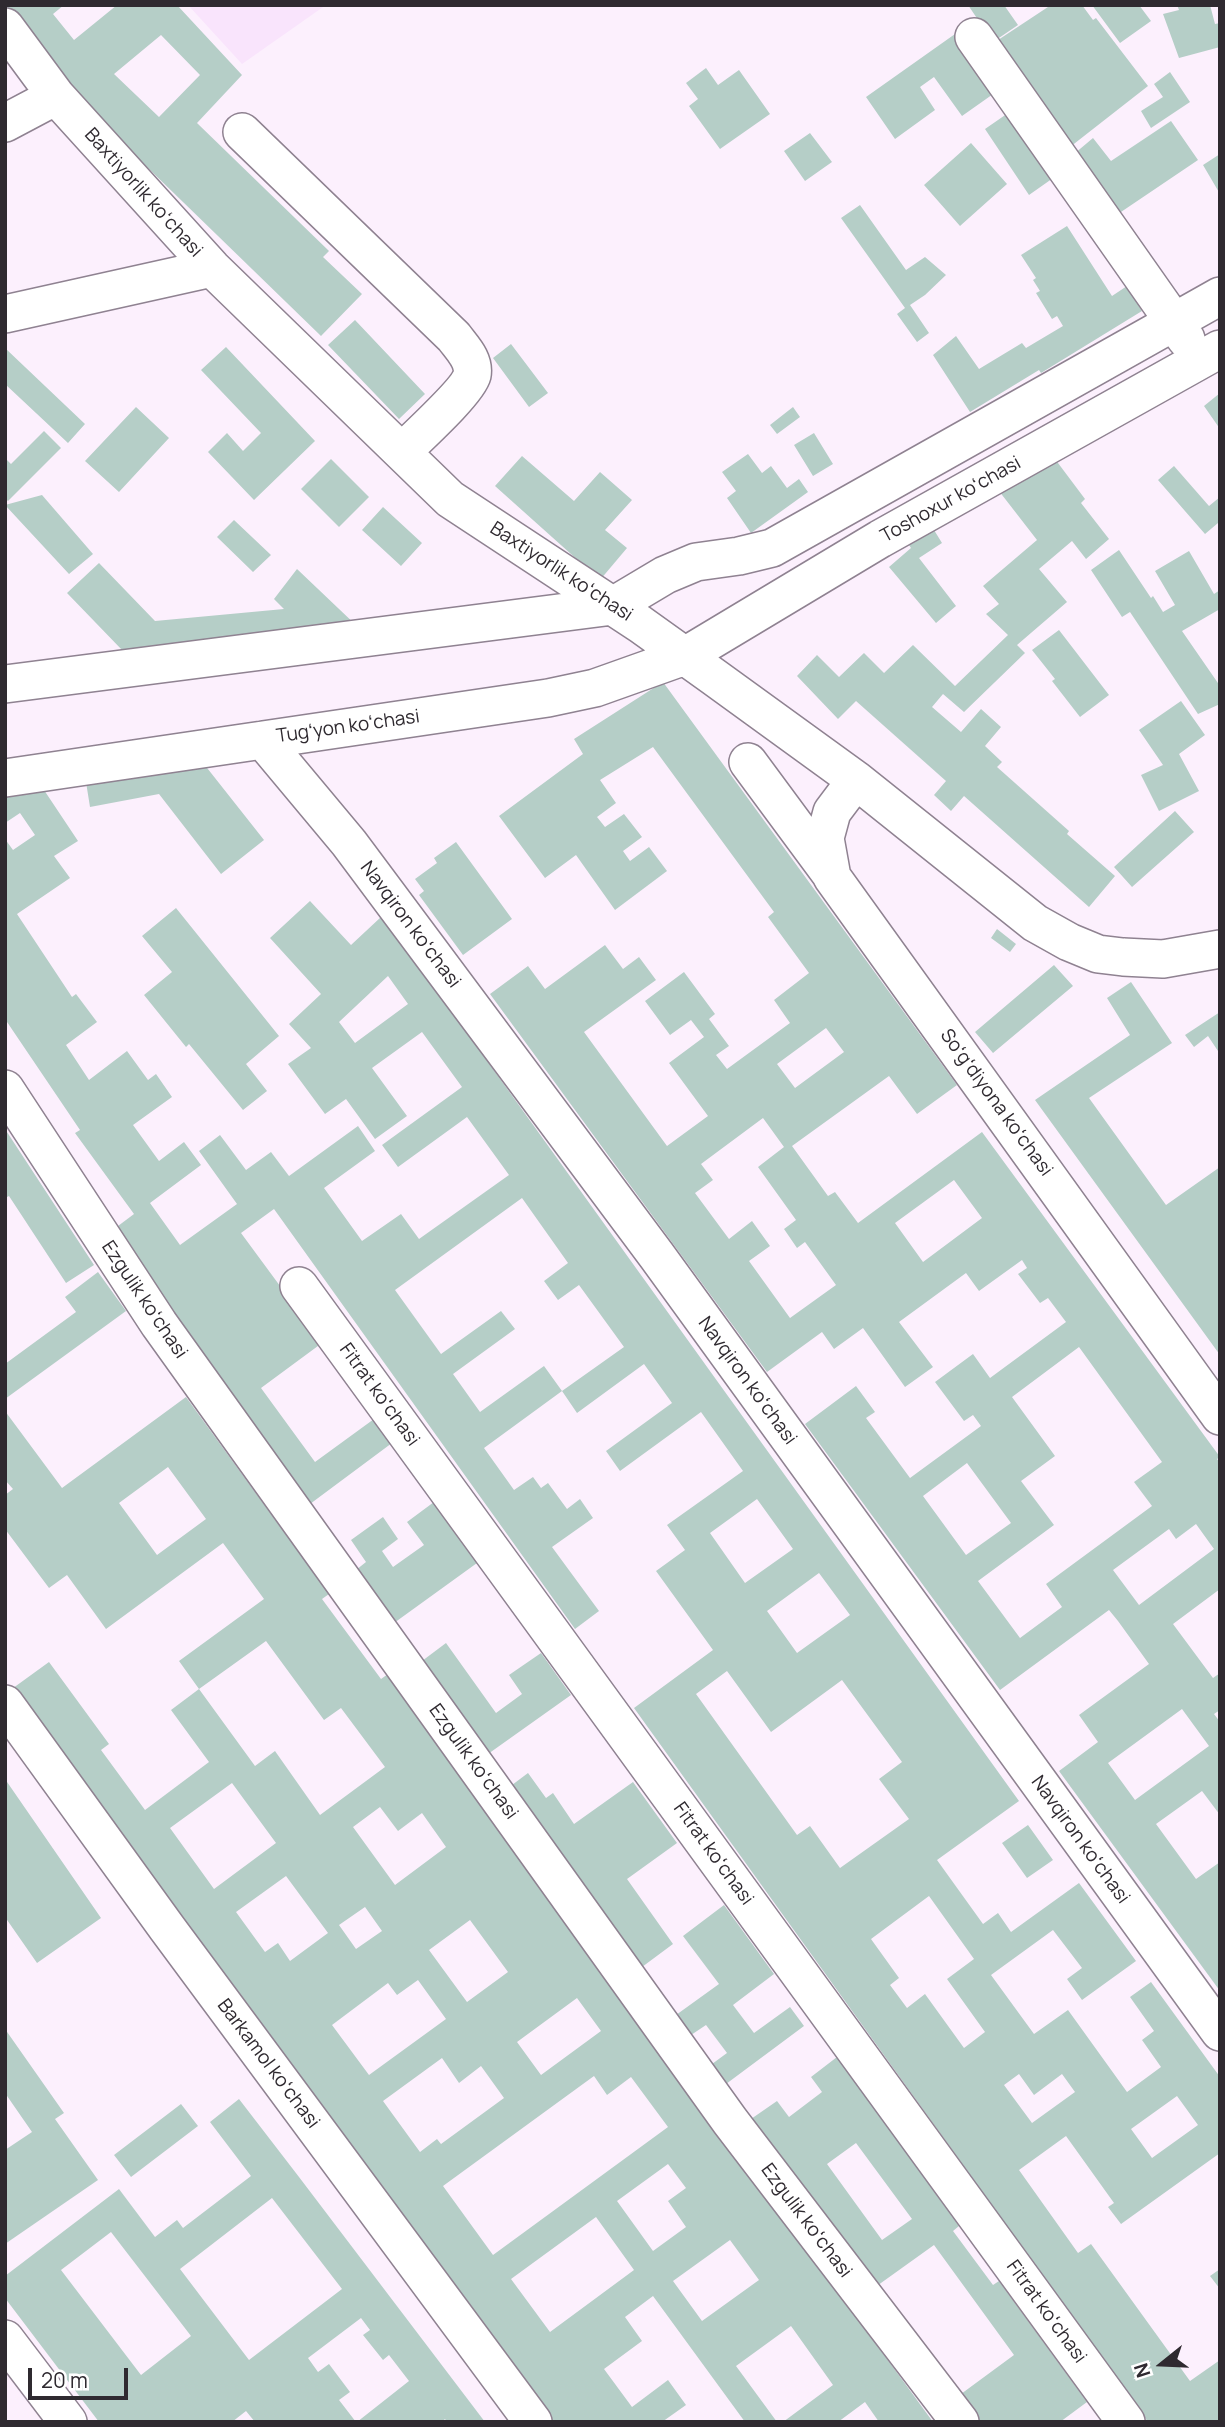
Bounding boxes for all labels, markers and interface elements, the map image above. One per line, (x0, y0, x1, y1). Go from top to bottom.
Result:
street label: Baxtiyorlik koʻchasi (79, 124, 207, 262)
street label: Toshoxur koʻchasi (877, 452, 1025, 548)
street label: Baxtiyorlik koʻchasi (485, 517, 637, 627)
street label: Tugʻyon koʻchasi (275, 706, 421, 748)
street label: Navqiron koʻchasi (355, 857, 465, 993)
street label: Soʻgʻdiyona koʻchasi (935, 1025, 1057, 1181)
street label: Ezgulik koʻchasi (96, 1237, 192, 1363)
street label: Navqiron koʻchasi (693, 1313, 801, 1449)
street label: Fitrat koʻchasi (334, 1339, 424, 1451)
street label: Ezgulik koʻchasi (424, 1700, 522, 1824)
street label: Navqiron koʻchasi (1026, 1772, 1134, 1908)
street label: Fitrat koʻchasi (668, 1798, 758, 1910)
street label: Barkamol koʻchasi (212, 1995, 324, 2133)
street label: Ezgulik koʻchasi (756, 2159, 856, 2283)
street label: Fitrat koʻchasi (1001, 2256, 1091, 2368)
north arrow (1127, 2329, 1197, 2399)
scale bar (32, 2354, 131, 2398)
text: N (1128, 2360, 1157, 2381)
text: 20 m (41, 2366, 88, 2394)

